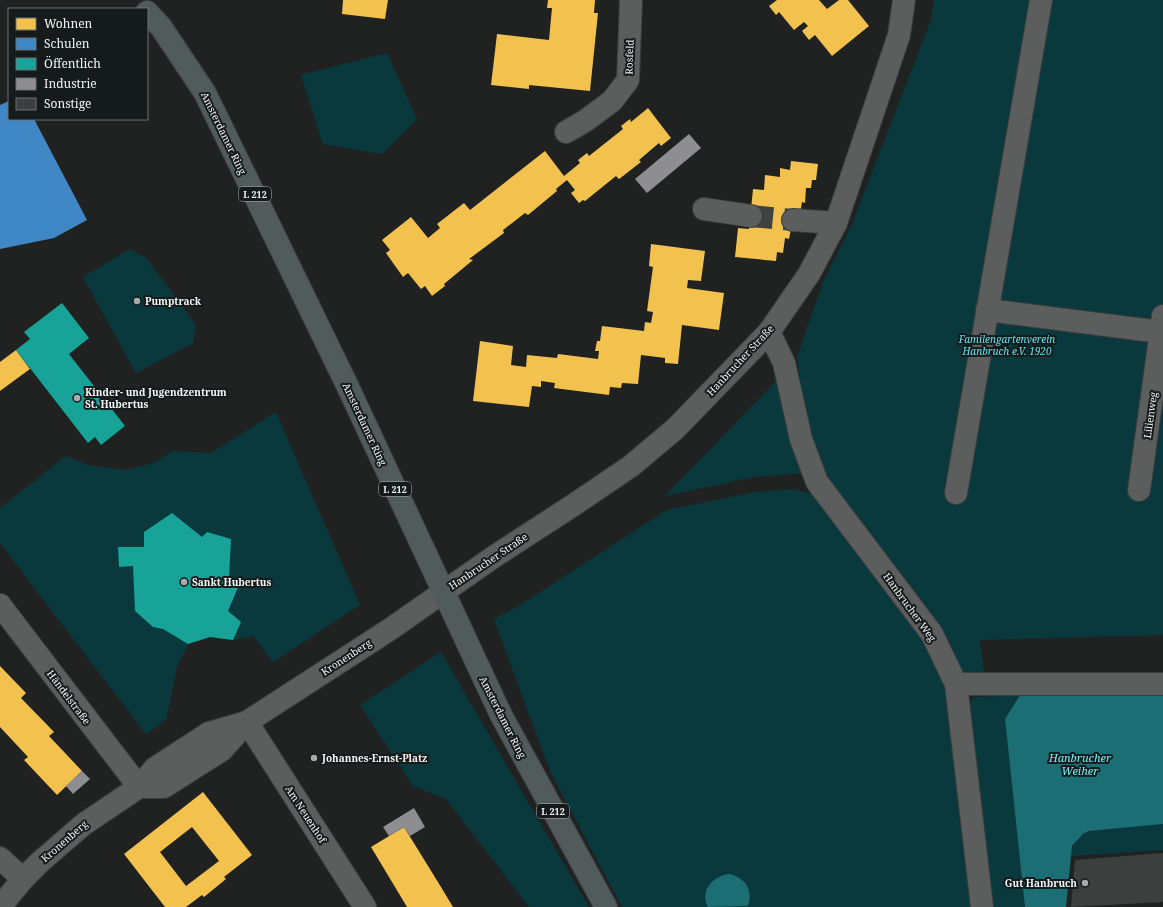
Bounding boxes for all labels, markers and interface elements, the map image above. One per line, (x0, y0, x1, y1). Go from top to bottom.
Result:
legend (8, 8, 148, 120)
text: Wohnen (44, 15, 93, 32)
text: Schulen (44, 35, 90, 52)
street label: Rosfeld (621, 39, 637, 75)
text: Öffentlich (44, 55, 101, 72)
text: Industrie (44, 75, 97, 92)
street label: Amsterdamer Ring (198, 89, 250, 177)
text: Sonstige (44, 95, 92, 112)
road number: L 212 (239, 187, 271, 201)
place label: Pumptrack (145, 294, 202, 308)
marker: Pumptrack (132, 296, 142, 306)
street label: Hanbrucher Straße (703, 322, 777, 398)
park label: Familengartenverein Hanbruch e.V. 1920 (958, 332, 1055, 358)
street label: Amsterdamer Ring (340, 380, 391, 468)
place label: Kinder- und Jugendzentrum St. Hubertus (85, 385, 227, 411)
street label: Lilienweg (1140, 390, 1160, 439)
marker: Kinder- und Jugendzentrum St. Hubertus (72, 393, 82, 403)
road number: L 212 (379, 482, 411, 496)
street label: Hanbrucher Straße (446, 529, 530, 593)
street label: Hanbrucher Weg (880, 570, 940, 645)
place label: Sankt Hubertus (192, 575, 271, 589)
marker: Sankt Hubertus (179, 577, 189, 587)
street label: Kronenberg (318, 635, 374, 678)
street label: Händelstraße (44, 667, 94, 727)
street label: Amsterdamer Ring (476, 674, 530, 761)
water label: Hanbrucher Weiher (1048, 750, 1112, 778)
place label: Johannes-Ernst-Platz (321, 751, 427, 765)
marker: Johannes-Ernst-Platz (309, 753, 319, 763)
street label: Am Neuenhof (282, 782, 331, 847)
road number: L 212 (537, 804, 569, 818)
street label: Kronenberg (38, 817, 91, 865)
place label: Gut Hanbruch (1005, 876, 1077, 890)
marker: Gut Hanbruch (1080, 878, 1090, 888)

